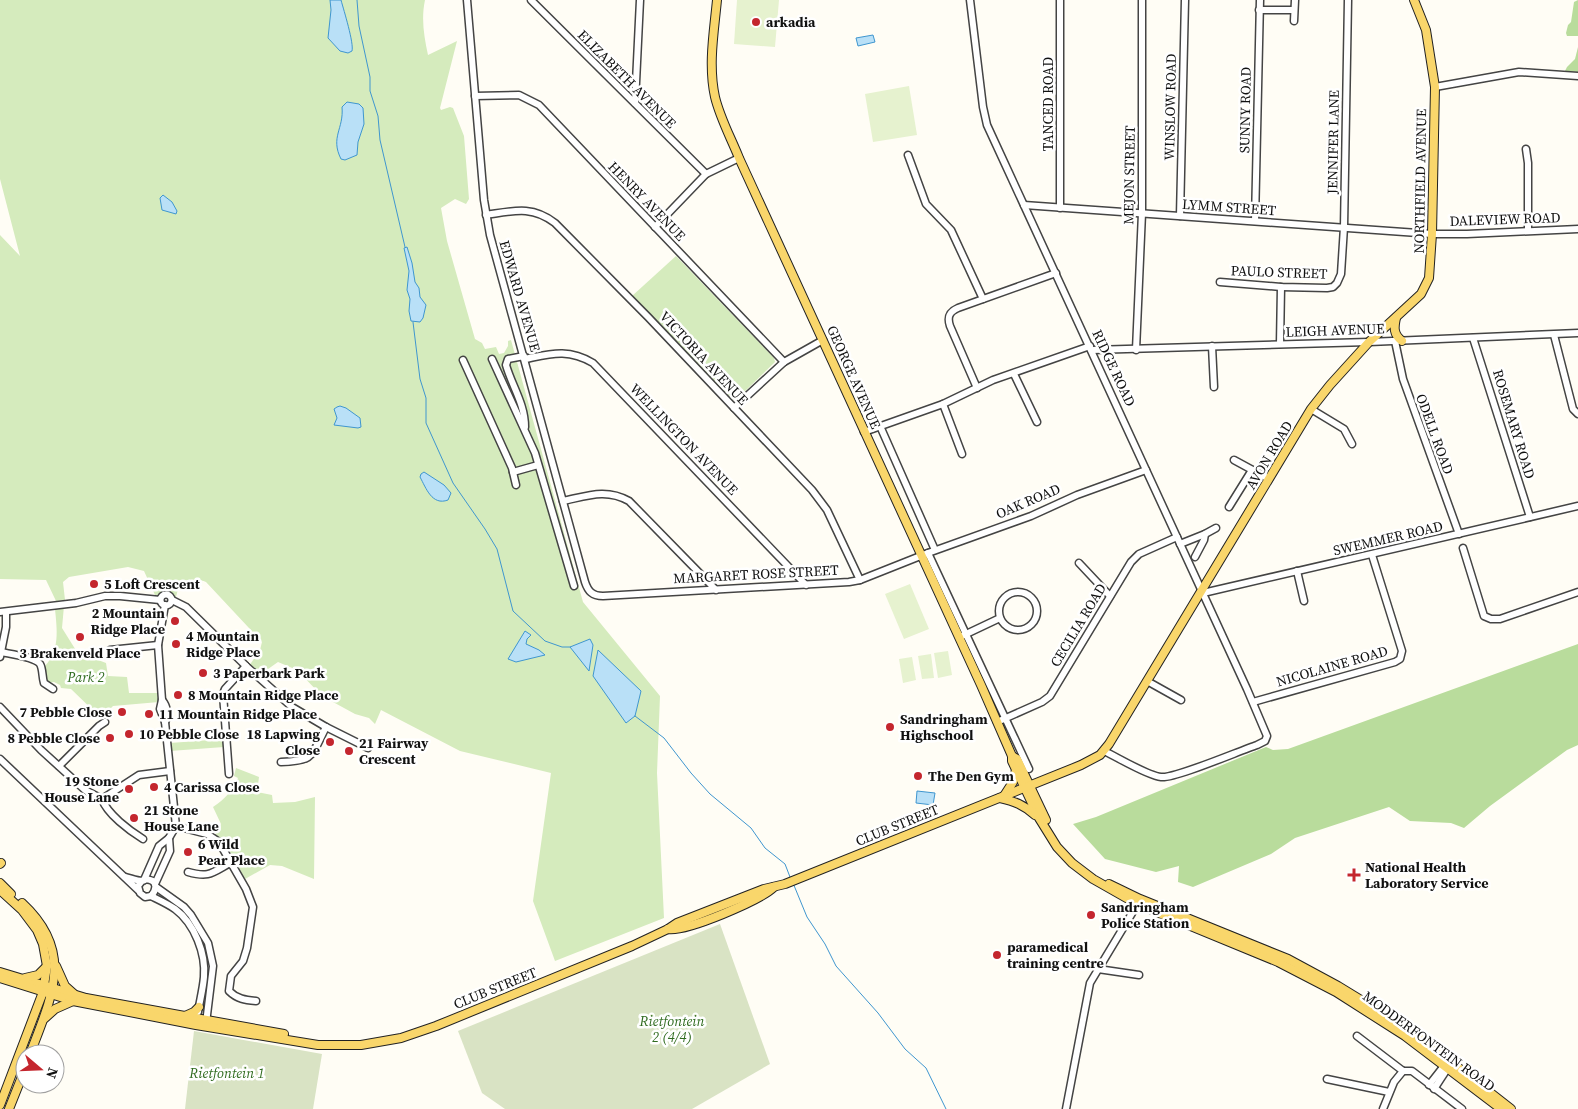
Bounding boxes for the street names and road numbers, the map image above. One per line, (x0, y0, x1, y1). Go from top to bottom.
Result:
street label: ELIZABETH AVENUE (573, 25, 681, 133)
street label: WINSLOW ROAD (1159, 53, 1181, 161)
street label: TANCED ROAD (1038, 57, 1058, 151)
street label: SUNNY ROAD (1234, 67, 1256, 153)
street label: JENNIFER LANE (1322, 90, 1344, 195)
street label: NORTHFIELD AVENUE (1409, 109, 1431, 253)
street label: MEJON STREET (1118, 125, 1140, 225)
street label: HENRY AVENUE (604, 157, 690, 245)
street label: LYMM STREET (1181, 194, 1277, 220)
street label: DALEVIEW ROAD (1449, 207, 1561, 231)
street label: EDWARD AVENUE (495, 238, 545, 354)
street label: PAULO STREET (1230, 260, 1328, 284)
street label: VICTORIA AVENUE (655, 307, 753, 409)
street label: LEIGH AVENUE (1285, 318, 1385, 342)
street label: GEORGE AVENUE (822, 322, 886, 432)
street label: RIDGE ROAD (1087, 326, 1141, 410)
street label: ROSEMARY ROAD (1488, 367, 1540, 481)
street label: WELLINGTON AVENUE (625, 379, 743, 499)
street label: ODELL ROAD (1411, 391, 1459, 477)
street label: AVON ROAD (1241, 417, 1297, 493)
street label: OAK ROAD (993, 478, 1063, 524)
street label: SWEMMER ROAD (1331, 516, 1445, 560)
street label: MARGARET ROSE STREET (673, 560, 840, 588)
street label: CECILIA ROAD (1045, 579, 1111, 671)
street label: NICOLAINE ROAD (1274, 640, 1390, 691)
street label: CLUB STREET (852, 799, 942, 851)
street label: CLUB STREET (450, 962, 540, 1014)
street label: MODDERFONTEIN ROAD (1359, 986, 1499, 1096)

